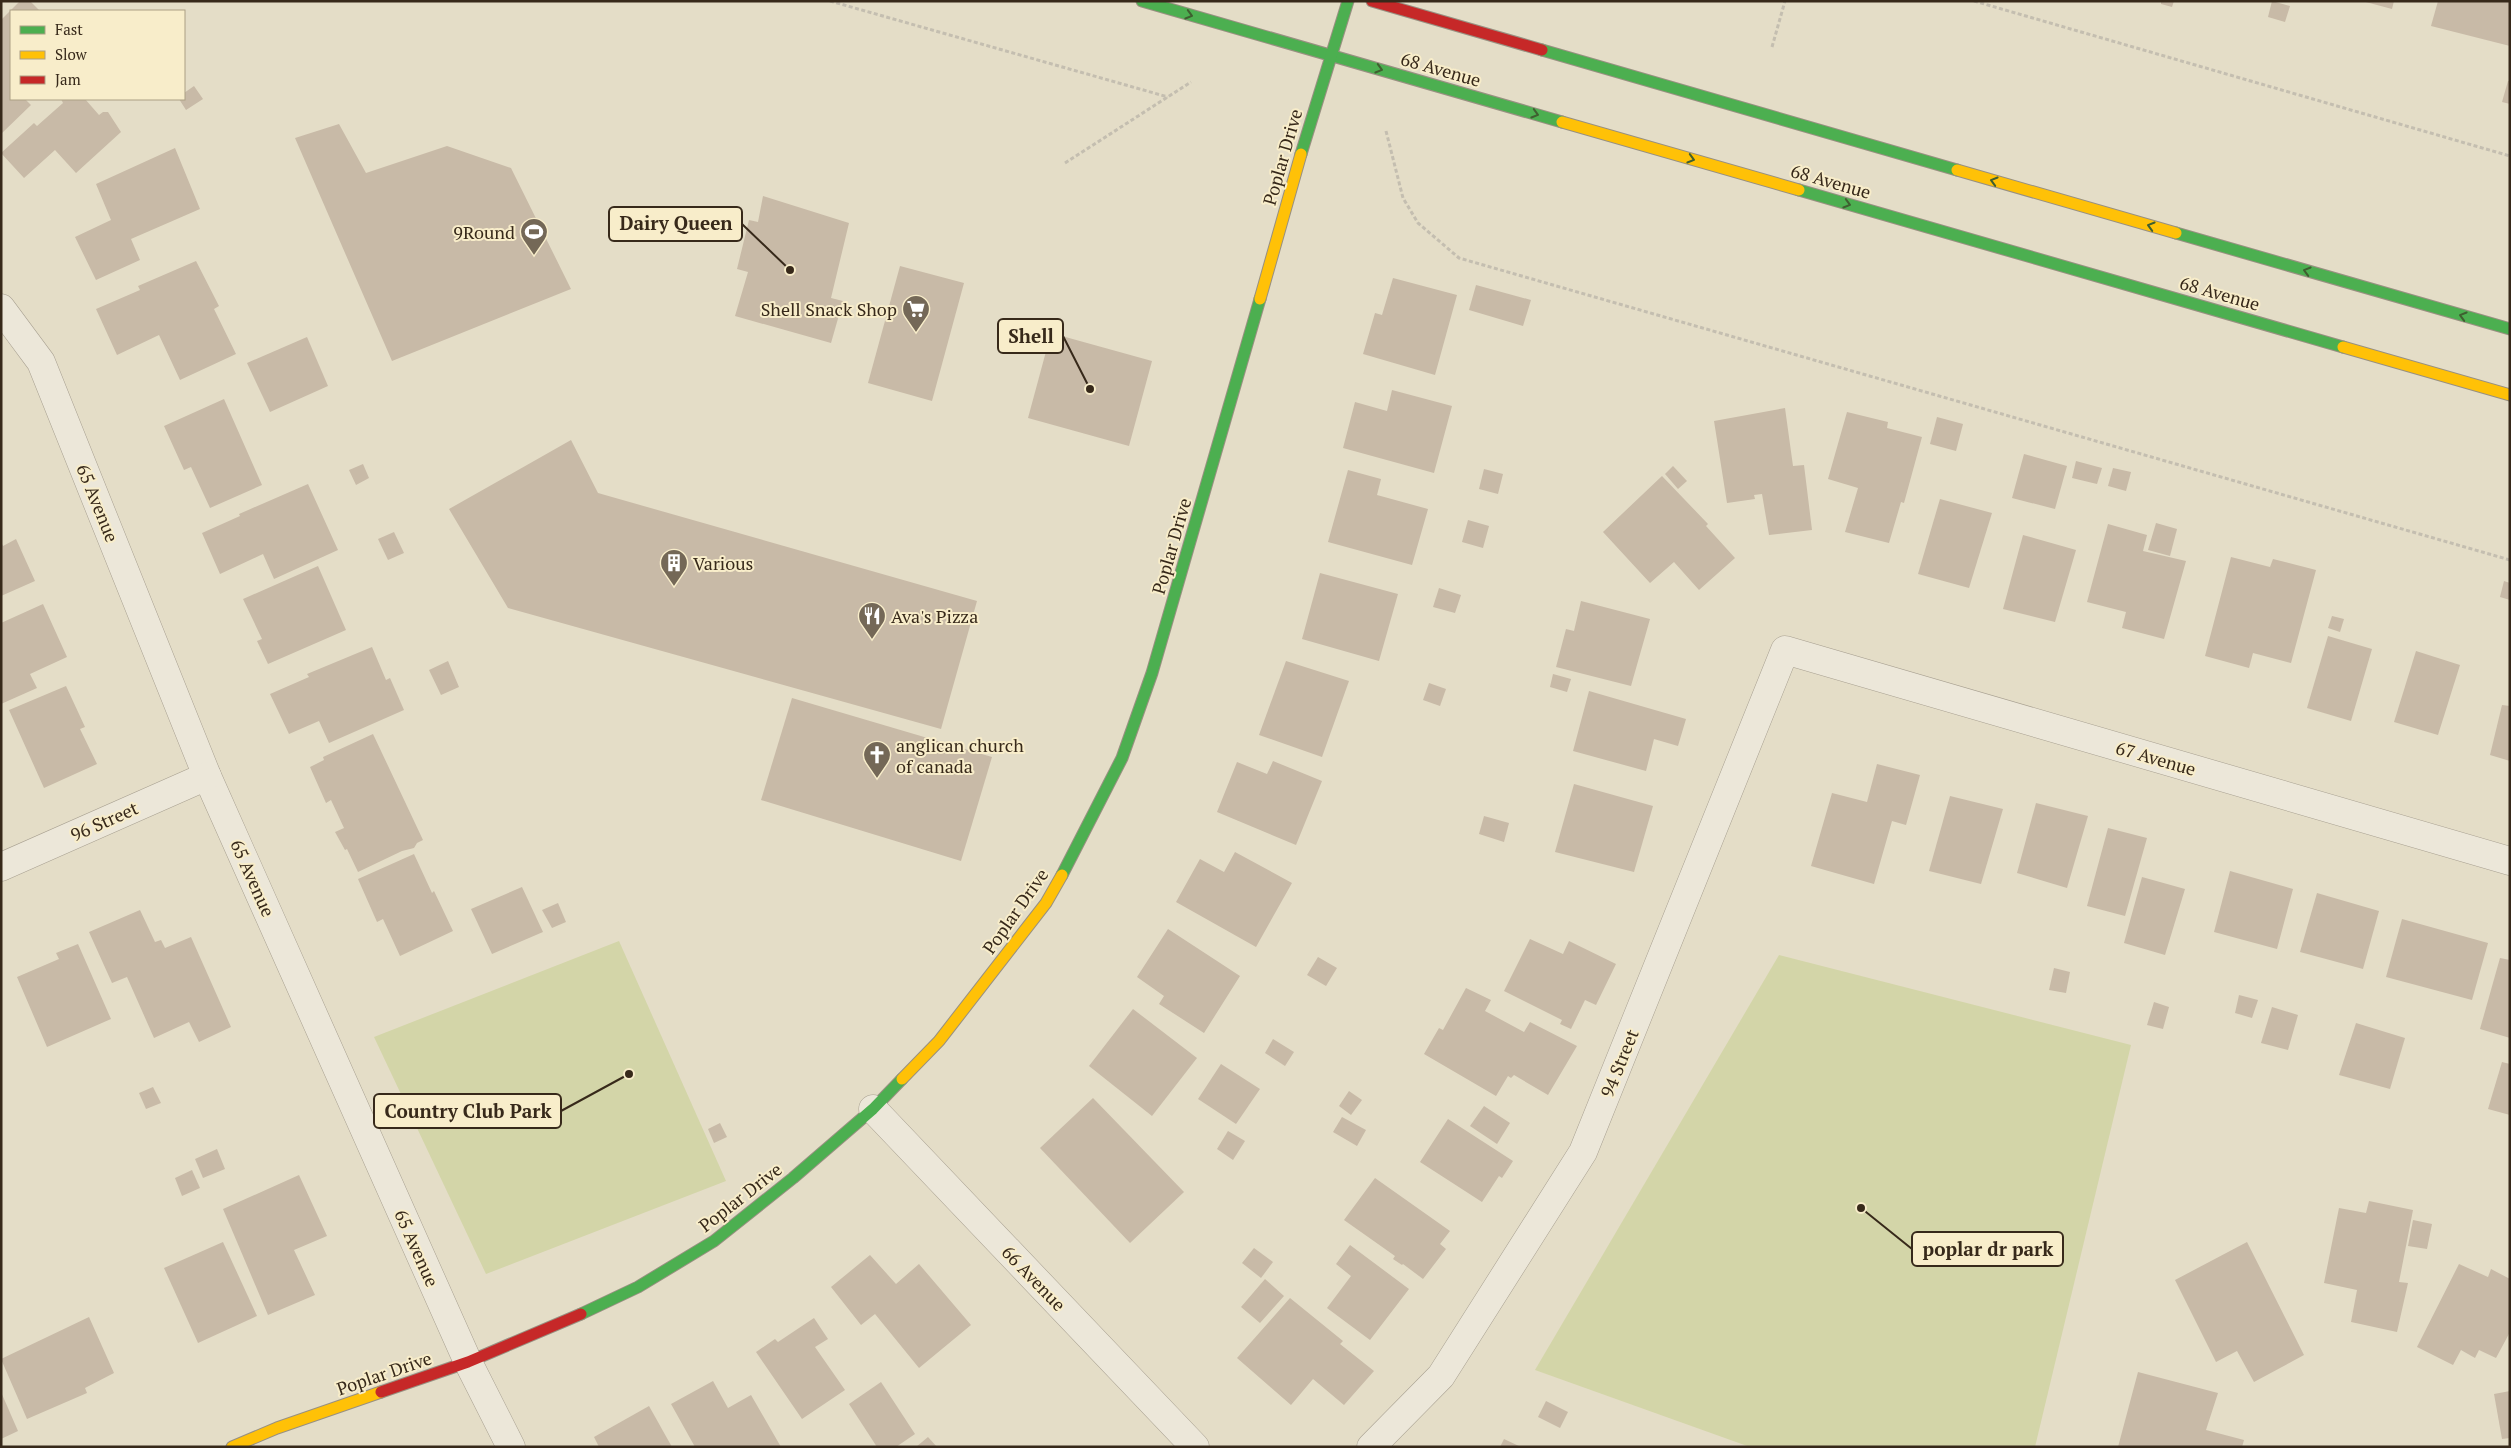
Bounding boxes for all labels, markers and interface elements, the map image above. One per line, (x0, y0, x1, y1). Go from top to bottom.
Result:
one-way arrow (1184, 9, 1192, 19)
legend (10, 10, 185, 100)
text: Fast (55, 19, 83, 39)
text: Slow (55, 44, 88, 64)
street label: 68 Avenue (1398, 46, 1484, 92)
one-way arrow (1374, 63, 1383, 74)
text: Jam (55, 69, 81, 89)
street label: Poplar Drive (1257, 106, 1307, 208)
one-way arrow (1531, 108, 1539, 119)
one-way arrow (1687, 153, 1695, 164)
street label: 68 Avenue (1788, 158, 1874, 204)
one-way arrow (1991, 176, 1999, 186)
one-way arrow (1843, 198, 1852, 209)
callout: Dairy Queen (609, 207, 742, 241)
text: Dairy Queen (619, 210, 733, 235)
sports icon: 9Round (519, 217, 549, 256)
place label: 9Round (453, 220, 515, 244)
one-way arrow (2147, 221, 2155, 231)
one-way arrow (2303, 266, 2311, 276)
street label: 68 Avenue (2177, 270, 2263, 316)
supermarket icon: Shell Snack Shop (901, 294, 931, 333)
place label: Shell Snack Shop (761, 297, 897, 321)
one-way arrow (2459, 311, 2467, 321)
callout: Shell (998, 319, 1063, 353)
text: Shell (1008, 323, 1054, 348)
street label: 65 Avenue (71, 460, 125, 546)
street label: Poplar Drive (1146, 495, 1196, 597)
building icon: Various (659, 548, 689, 587)
place label: Various (693, 551, 753, 575)
restaurant icon: Ava's Pizza (857, 601, 887, 640)
place label: Ava's Pizza (891, 604, 978, 628)
place label: anglican church of canada (896, 733, 1024, 778)
street label: 67 Avenue (2113, 735, 2199, 781)
church icon: anglican church of canada (862, 740, 892, 779)
street label: 96 Street (66, 795, 142, 847)
street label: 65 Avenue (225, 836, 281, 920)
street label: Poplar Drive (977, 864, 1053, 958)
street label: 94 Street (1594, 1025, 1644, 1101)
callout: Country Club Park (374, 1094, 561, 1128)
text: Country Club Park (384, 1098, 552, 1123)
street label: Poplar Drive (694, 1157, 786, 1237)
street label: 65 Avenue (389, 1206, 445, 1290)
callout: poplar dr park (1912, 1232, 2063, 1266)
text: poplar dr park (1923, 1236, 2054, 1261)
street label: 66 Avenue (997, 1240, 1071, 1316)
street label: Poplar Drive (333, 1346, 435, 1400)

